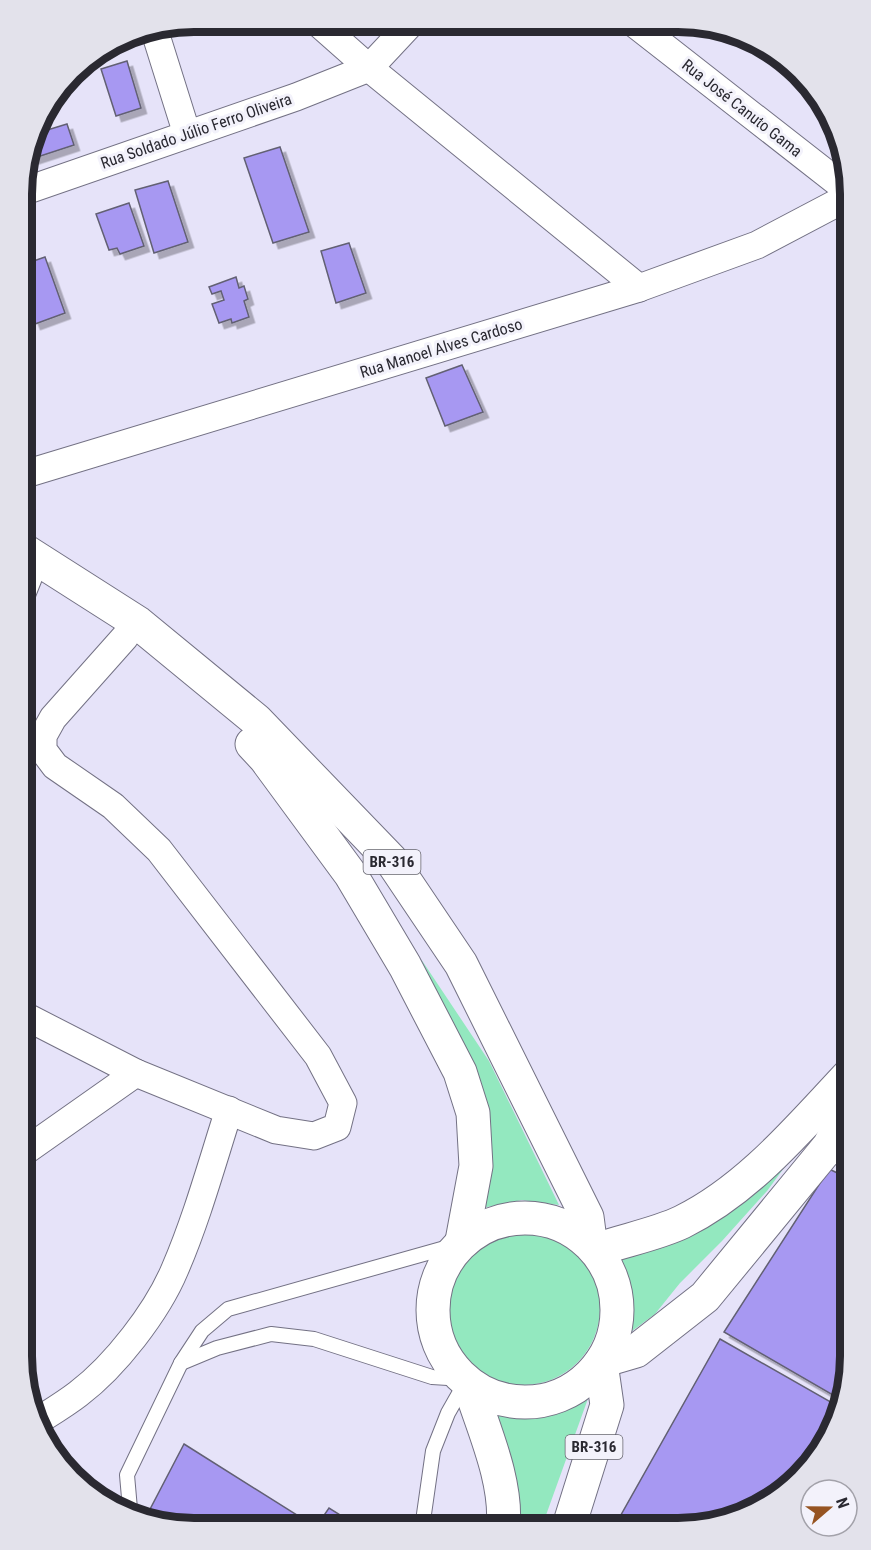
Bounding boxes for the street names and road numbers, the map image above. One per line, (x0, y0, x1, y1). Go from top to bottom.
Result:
street label: Rua José Canuto Gama (678, 55, 806, 161)
street label: Rua Soldado Júlio Ferro Oliveira (98, 89, 294, 173)
street label: Rua Manoel Alves Cardoso (358, 314, 524, 382)
road number: BR-316 (364, 850, 420, 874)
road number: BR-316 (566, 1435, 622, 1459)

